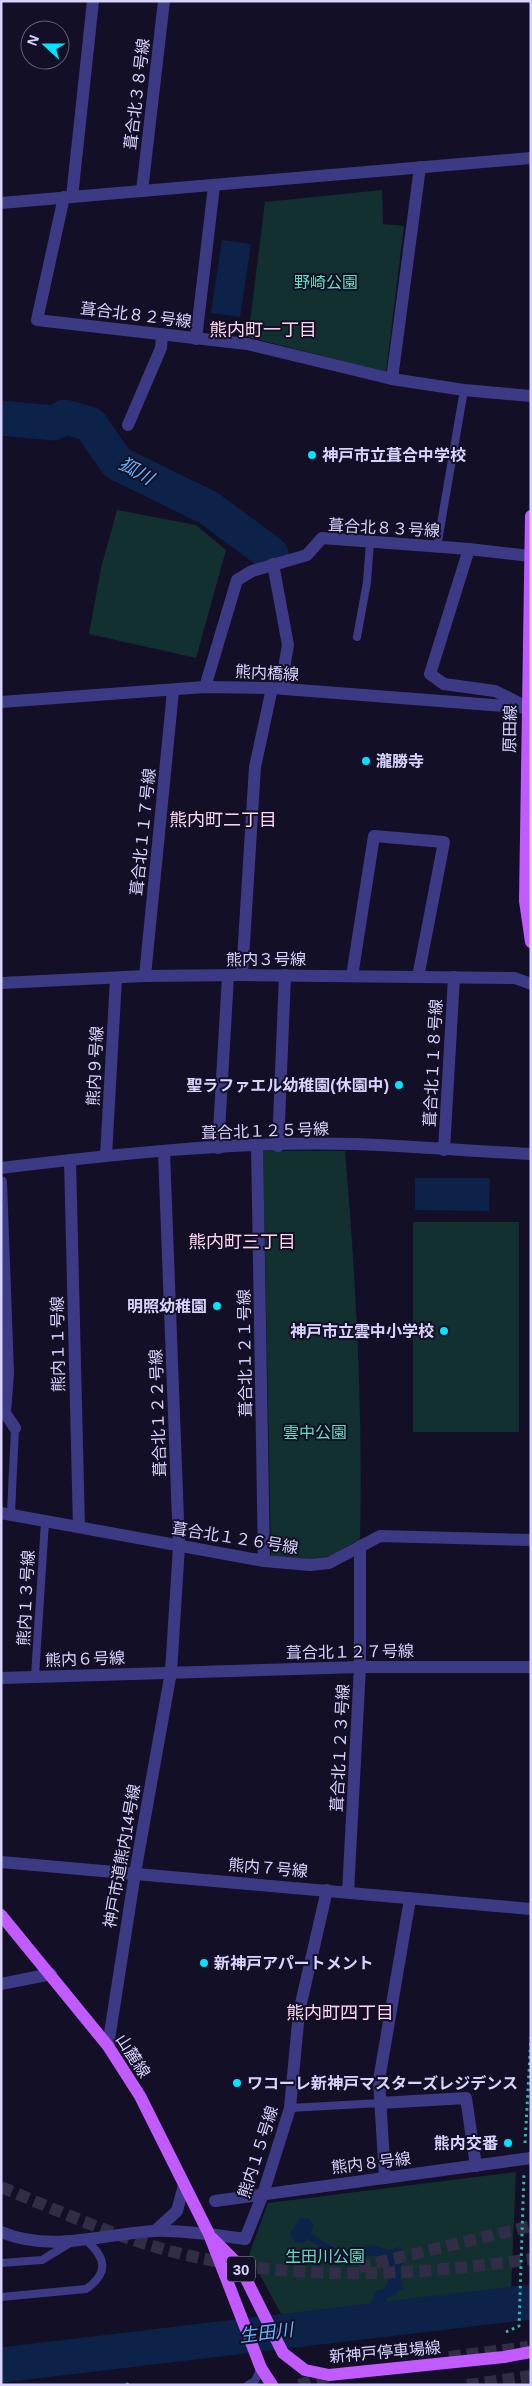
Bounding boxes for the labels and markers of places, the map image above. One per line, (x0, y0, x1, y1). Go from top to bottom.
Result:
place label: 神戸市立葺合中学校 (322, 446, 466, 464)
marker: 神戸市立葺合中学校 (306, 449, 318, 461)
place label: 瀧勝寺 (376, 753, 424, 770)
marker: 瀧勝寺 (360, 755, 372, 767)
place label: 聖ラファエル幼稚園(休園中) (186, 1076, 389, 1094)
marker: 聖ラファエル幼稚園(休園中) (393, 1079, 405, 1091)
place label: 明照幼稚園 (127, 1298, 207, 1315)
marker: 明照幼稚園 (211, 1300, 223, 1312)
place label: 神戸市立雲中小学校 (290, 1322, 434, 1340)
marker: 神戸市立雲中小学校 (438, 1325, 450, 1337)
place label: 新神戸アパートメント (214, 1954, 374, 1972)
marker: 新神戸アパートメント (198, 1957, 210, 1969)
place label: ワコーレ新神戸マスターズレジデンス (247, 2074, 518, 2092)
marker: ワコーレ新神戸マスターズレジデンス (231, 2077, 243, 2089)
place label: 熊内交番 (434, 2134, 498, 2152)
marker: 熊内交番 (502, 2137, 514, 2149)

